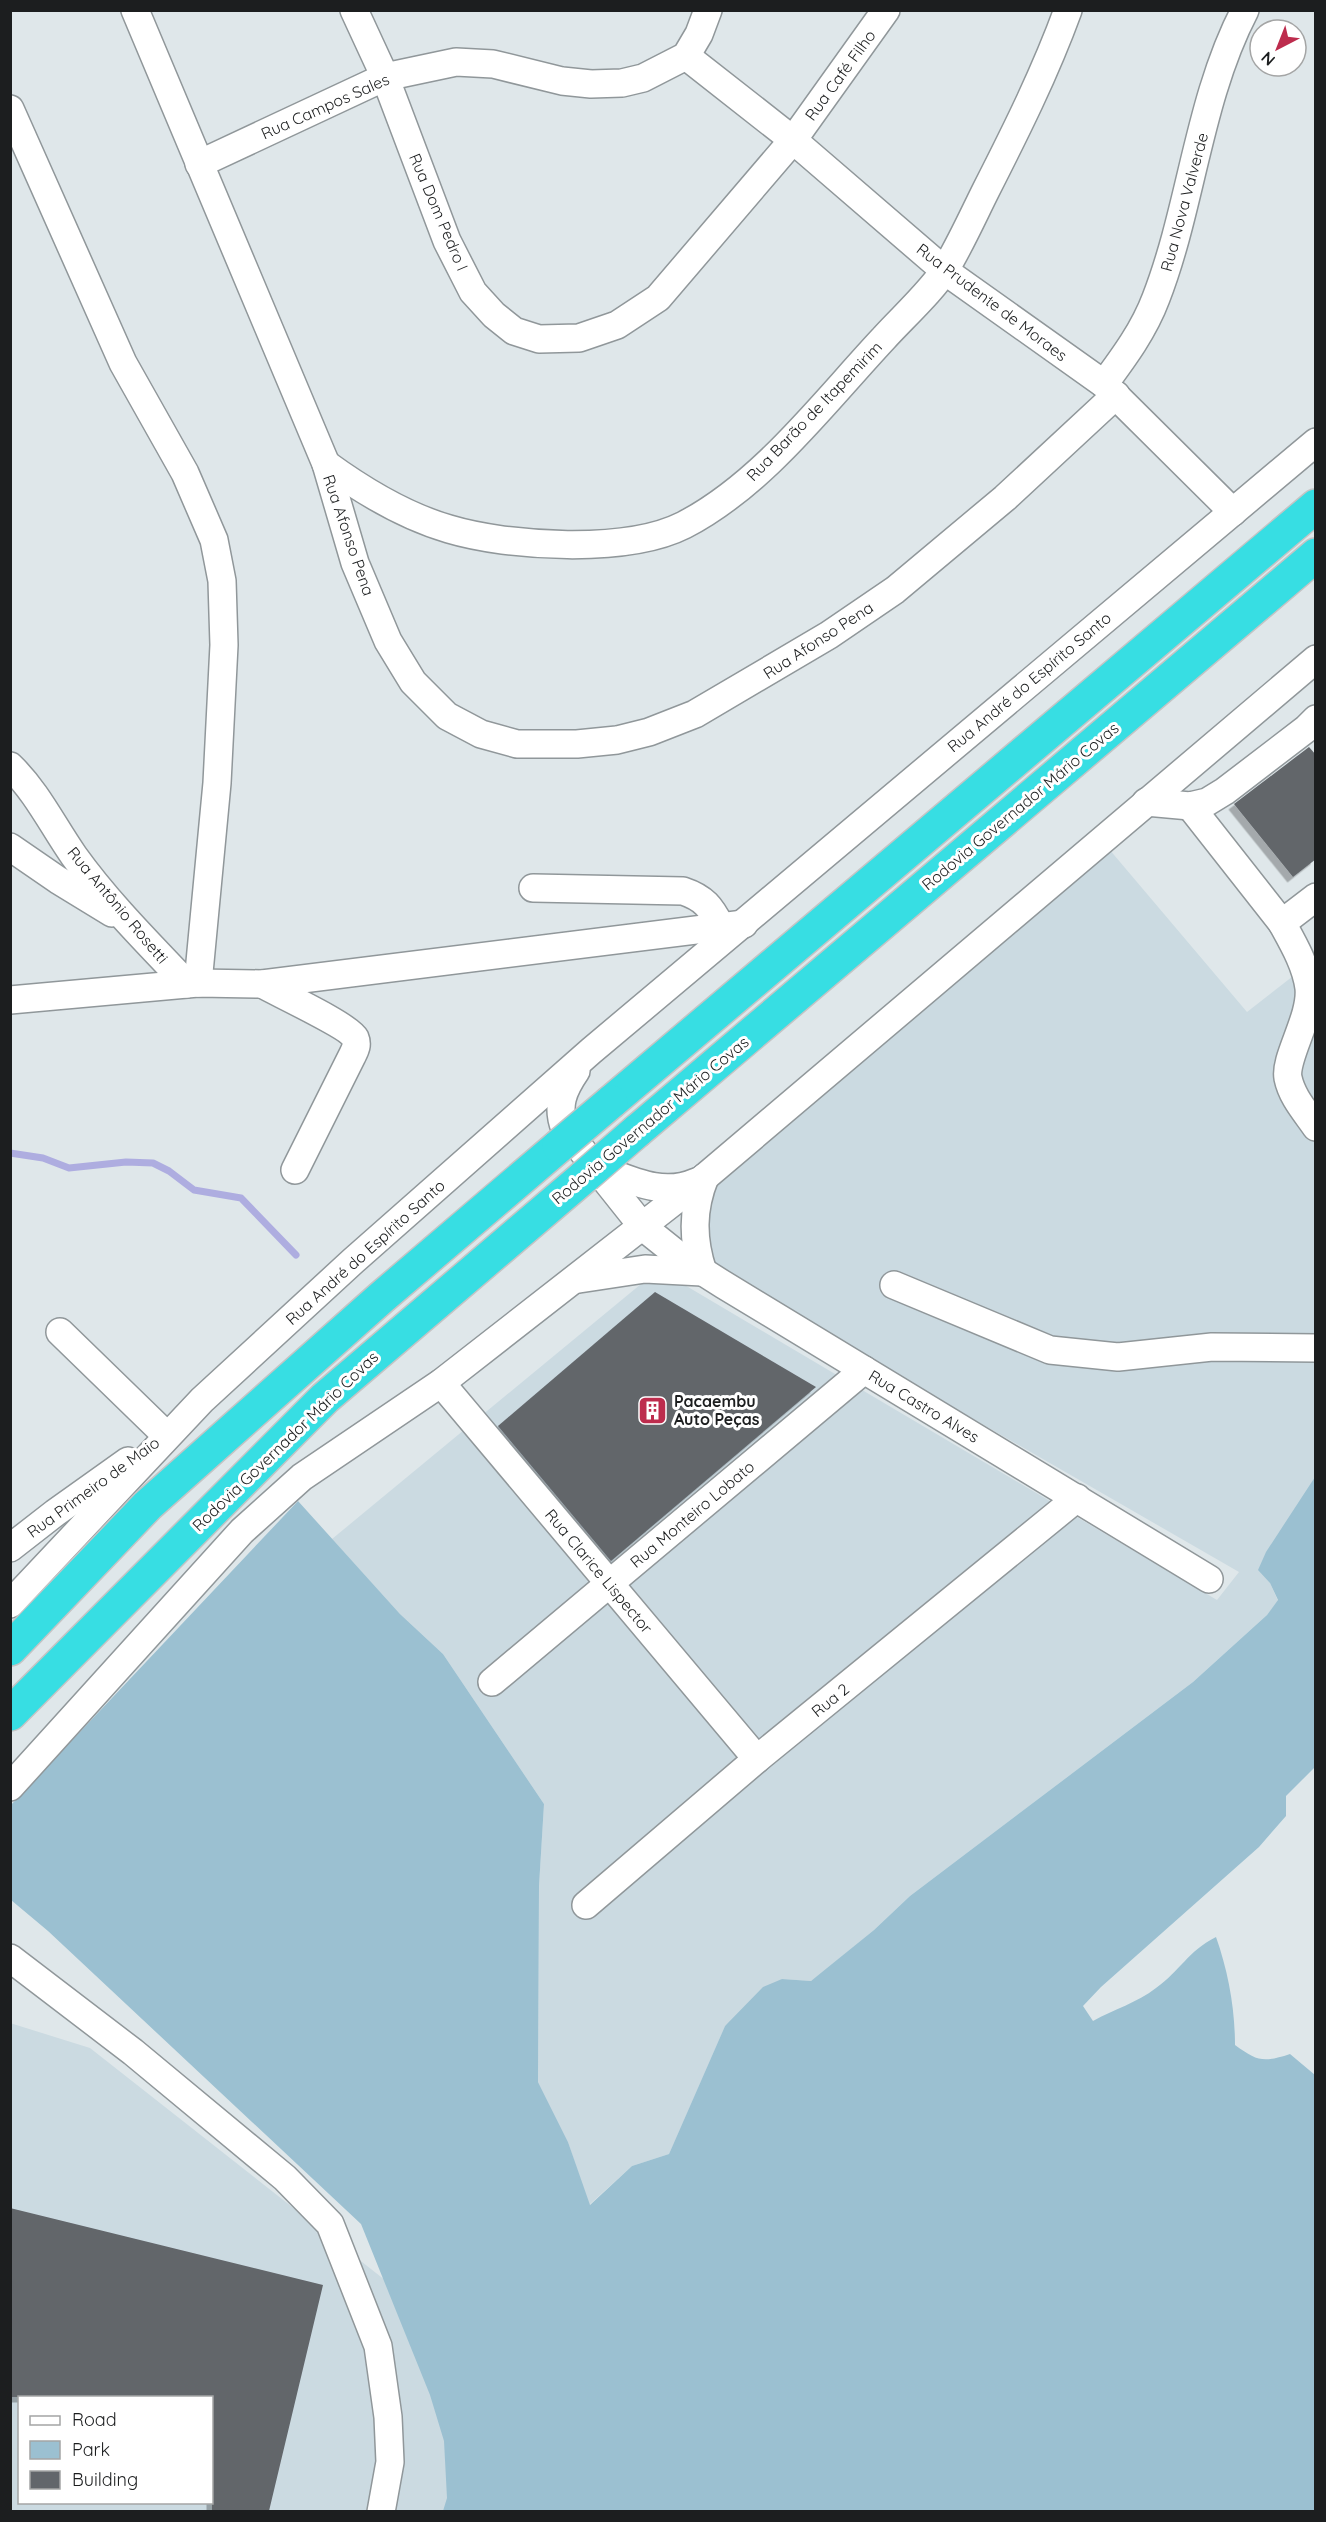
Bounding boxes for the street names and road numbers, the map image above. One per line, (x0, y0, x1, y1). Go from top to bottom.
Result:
street label: Rua Café Filho (800, 26, 880, 124)
street label: Rua Campos Sales (258, 69, 392, 143)
street label: Rua Nova Valverde (1156, 130, 1212, 274)
street label: Rua Dom Pedro I (405, 150, 473, 274)
street label: Rua Prudente de Moraes (913, 239, 1071, 365)
street label: Rua Barão de Itapemirim (742, 337, 886, 485)
street label: Rua Afonso Pena (319, 472, 379, 598)
street label: Rua Afonso Pena (759, 597, 877, 683)
street label: Rua André do Espírito Santo (943, 608, 1115, 756)
street label: Rodovia Governador Mário Covas (917, 718, 1123, 894)
street label: Rua Antônio Rosetti (63, 843, 173, 967)
street label: Rodovia Governador Mário Covas (547, 1032, 753, 1208)
street label: Rua André do Espírito Santo (281, 1175, 449, 1329)
street label: Rodovia Governador Mário Covas (188, 1347, 382, 1535)
street label: Rua Castro Alves (865, 1365, 983, 1447)
street label: Rua Primeiro de Maio (23, 1432, 163, 1542)
street label: Rua Monteiro Lobato (626, 1456, 758, 1572)
street label: Rua Clarice Lispector (541, 1505, 657, 1637)
street label: Rua 2 (807, 1679, 853, 1721)

